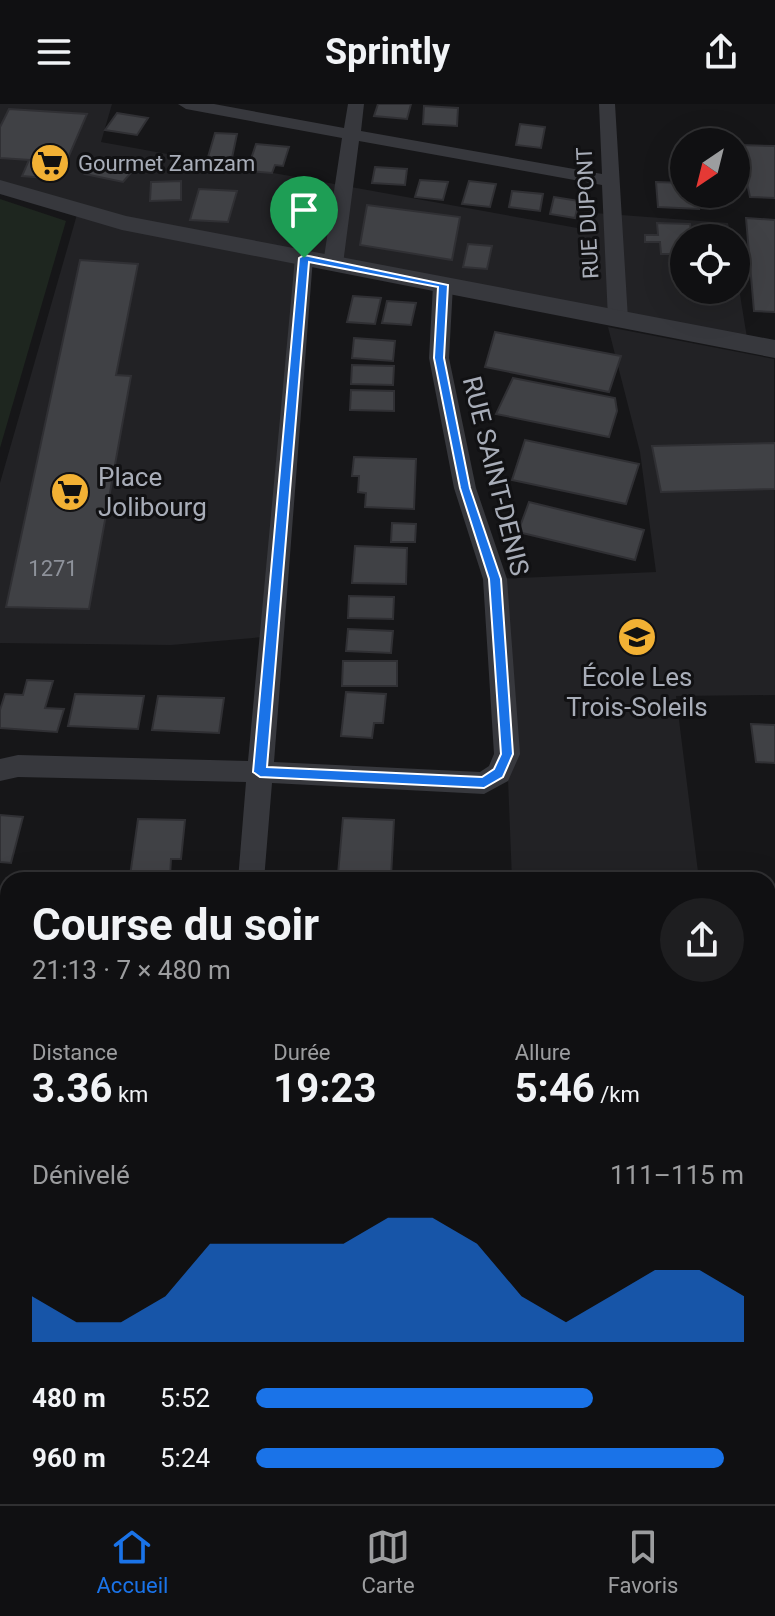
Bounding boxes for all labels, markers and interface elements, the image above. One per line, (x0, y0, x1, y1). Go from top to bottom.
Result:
icon: menu (32, 30, 76, 74)
icon: share (699, 30, 743, 74)
text: Sprintly (325, 31, 450, 73)
north arrow (670, 128, 750, 208)
map controls (670, 128, 750, 304)
supermarket icon: Gourmet Zamzam (29, 142, 71, 184)
street label: RUE DUPONT (572, 146, 603, 280)
place label: Gourmet Zamzam (78, 151, 255, 176)
pin (270, 176, 338, 258)
icon: arrive (282, 188, 326, 232)
button: locate (670, 224, 750, 304)
street label: RUE SAINT-DENIS (457, 373, 535, 579)
place label: Place Jolibourg (98, 462, 207, 522)
supermarket icon: Place Jolibourg (49, 471, 91, 513)
house number: 1271 (28, 556, 78, 581)
school or university icon: École Les Trois-Soleils (616, 616, 658, 658)
place label: École Les Trois-Soleils (566, 662, 708, 722)
button: share (660, 898, 744, 982)
text: Course du soir (32, 899, 319, 951)
text: 21:13 · 7 × 480 m (32, 955, 231, 985)
text: Distance (32, 1040, 118, 1065)
text: Durée (273, 1040, 330, 1065)
text: Allure (515, 1040, 571, 1065)
text: 3.36 (32, 1065, 112, 1112)
text: 19:23 (273, 1065, 376, 1112)
text: 5:46 (515, 1065, 595, 1112)
text: km (112, 1082, 148, 1107)
text: /km (595, 1082, 640, 1107)
text: Dénivelé (32, 1160, 130, 1190)
text: 111–115 m (610, 1160, 744, 1190)
text: 480 m (32, 1383, 106, 1413)
text: 5:52 (160, 1383, 210, 1413)
text: 960 m (32, 1443, 106, 1473)
text: 5:24 (160, 1443, 210, 1473)
tab: Accueil (97, 1525, 168, 1598)
tab: Carte (361, 1525, 415, 1598)
tab: Favoris (608, 1525, 678, 1598)

